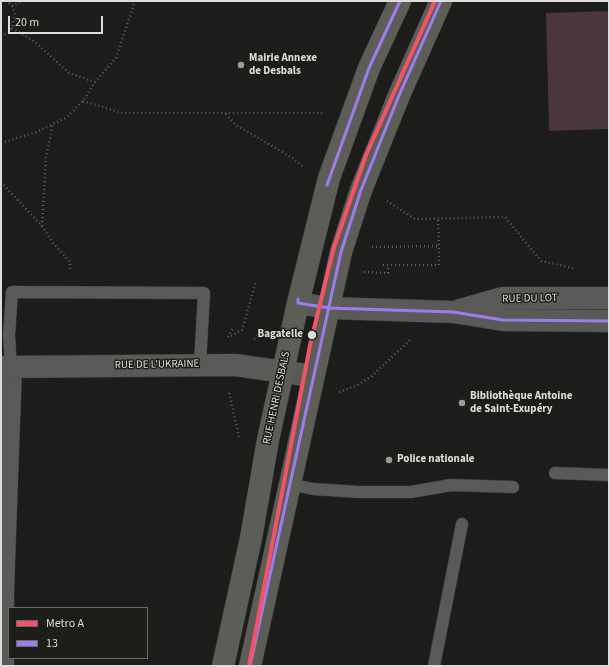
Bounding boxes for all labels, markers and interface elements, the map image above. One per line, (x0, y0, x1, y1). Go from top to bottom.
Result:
scale bar (10, 8, 105, 34)
text: 20 m (15, 14, 39, 31)
place label: Mairie Annexe de Desbals (249, 52, 317, 78)
marker: Mairie Annexe de Desbals (236, 60, 246, 70)
street label: RUE DU LOT (502, 292, 558, 306)
place label: Bagatelle (258, 328, 303, 342)
marker: Bagatelle (306, 329, 318, 341)
street label: RUE HENRI DESBALS (261, 350, 293, 446)
street label: RUE DE L'UKRAINE (115, 358, 199, 372)
place label: Bibliothèque Antoine de Saint-Exupéry (470, 390, 572, 416)
marker: Bibliothèque Antoine de Saint-Exupéry (457, 398, 467, 408)
place label: Police nationale (397, 453, 475, 467)
marker: Police nationale (384, 455, 394, 465)
legend (8, 607, 148, 659)
text: Metro A (46, 615, 84, 632)
text: 13 (46, 635, 58, 652)

